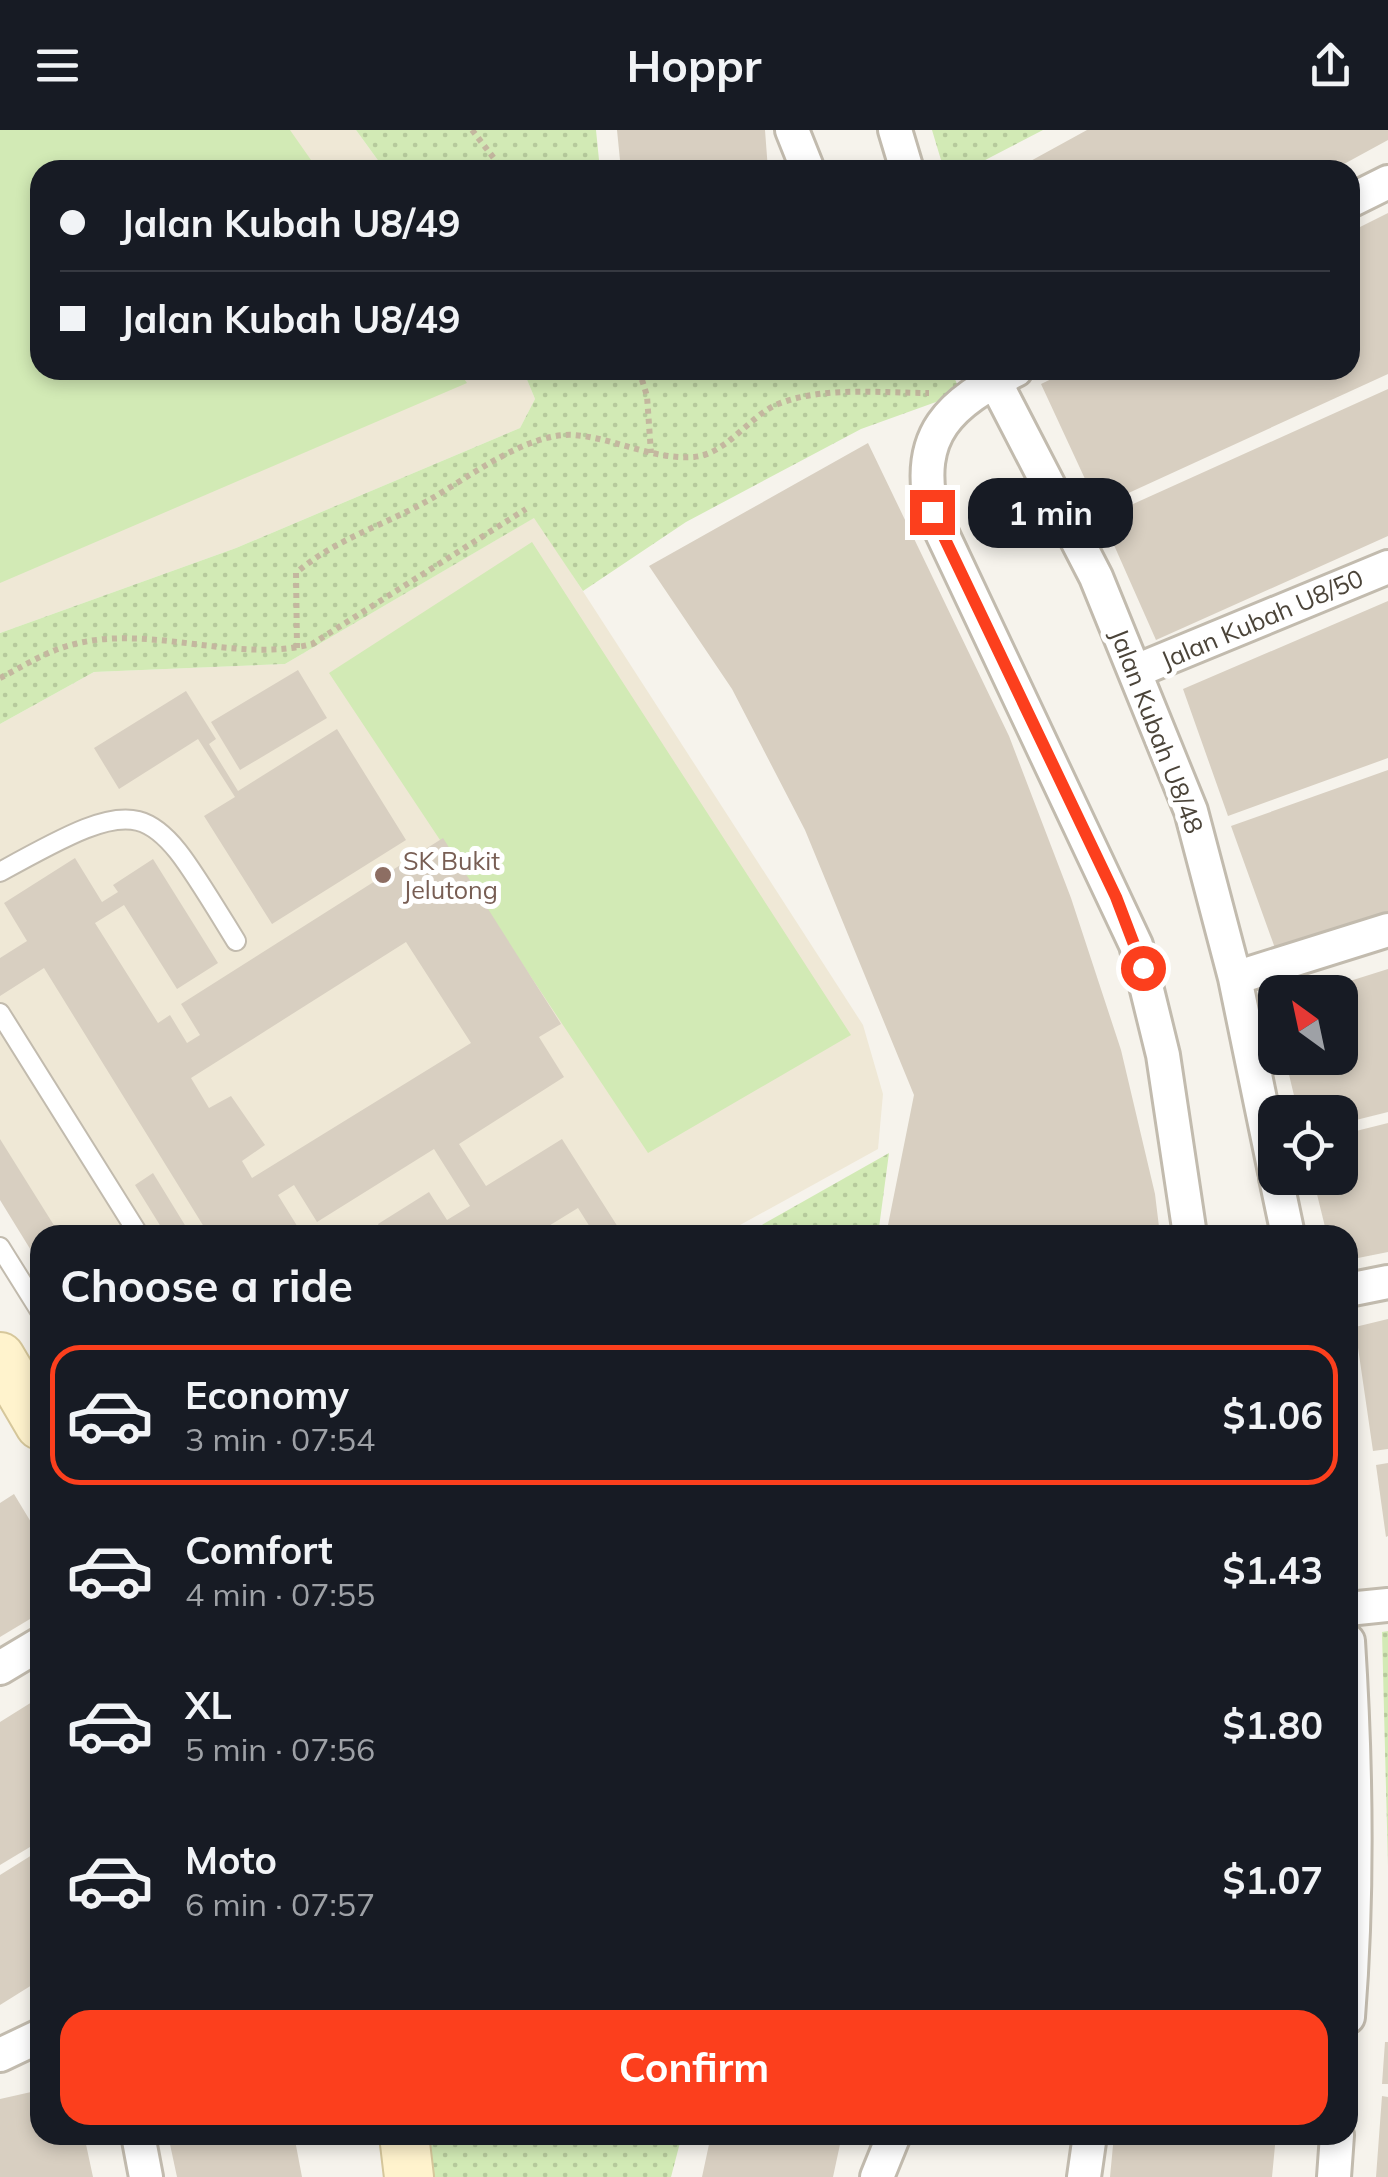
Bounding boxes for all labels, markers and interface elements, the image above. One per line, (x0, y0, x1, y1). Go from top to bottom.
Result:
text: Hoppr (627, 37, 761, 93)
icon: menu (30, 38, 85, 93)
icon: share (1303, 38, 1358, 93)
text: Jalan Kubah U8/49 (120, 199, 461, 247)
text: Jalan Kubah U8/49 (120, 295, 461, 343)
callout: 1 min (967, 477, 1132, 547)
route end (910, 490, 955, 535)
text: 1 min (1008, 493, 1093, 533)
street label: Jalan Kubah U8/50 (1156, 562, 1368, 675)
street label: Jalan Kubah U8/48 (1104, 624, 1211, 838)
place label: SK Bukit Jelutong (403, 845, 500, 905)
marker: SK Bukit Jelutong (372, 864, 394, 886)
route start (1121, 946, 1166, 991)
north arrow (1258, 975, 1358, 1075)
map controls (1258, 975, 1358, 1195)
button: locate (1258, 1095, 1358, 1195)
text: Choose a ride (60, 1257, 353, 1313)
icon: car (65, 1370, 155, 1460)
text: Economy (185, 1371, 349, 1419)
text: $1.06 (1222, 1391, 1323, 1439)
text: 3 min · 07:54 (185, 1419, 375, 1459)
icon: car (65, 1525, 155, 1615)
text: Comfort (185, 1526, 333, 1574)
text: $1.43 (1222, 1546, 1323, 1594)
text: 4 min · 07:55 (185, 1574, 375, 1614)
icon: car (65, 1680, 155, 1770)
text: XL (185, 1681, 232, 1729)
text: $1.80 (1222, 1701, 1323, 1749)
text: 5 min · 07:56 (185, 1729, 375, 1769)
icon: car (65, 1835, 155, 1925)
text: Moto (185, 1836, 277, 1884)
text: $1.07 (1222, 1856, 1323, 1904)
text: 6 min · 07:57 (185, 1884, 375, 1924)
button: Confirm (60, 2010, 1328, 2125)

